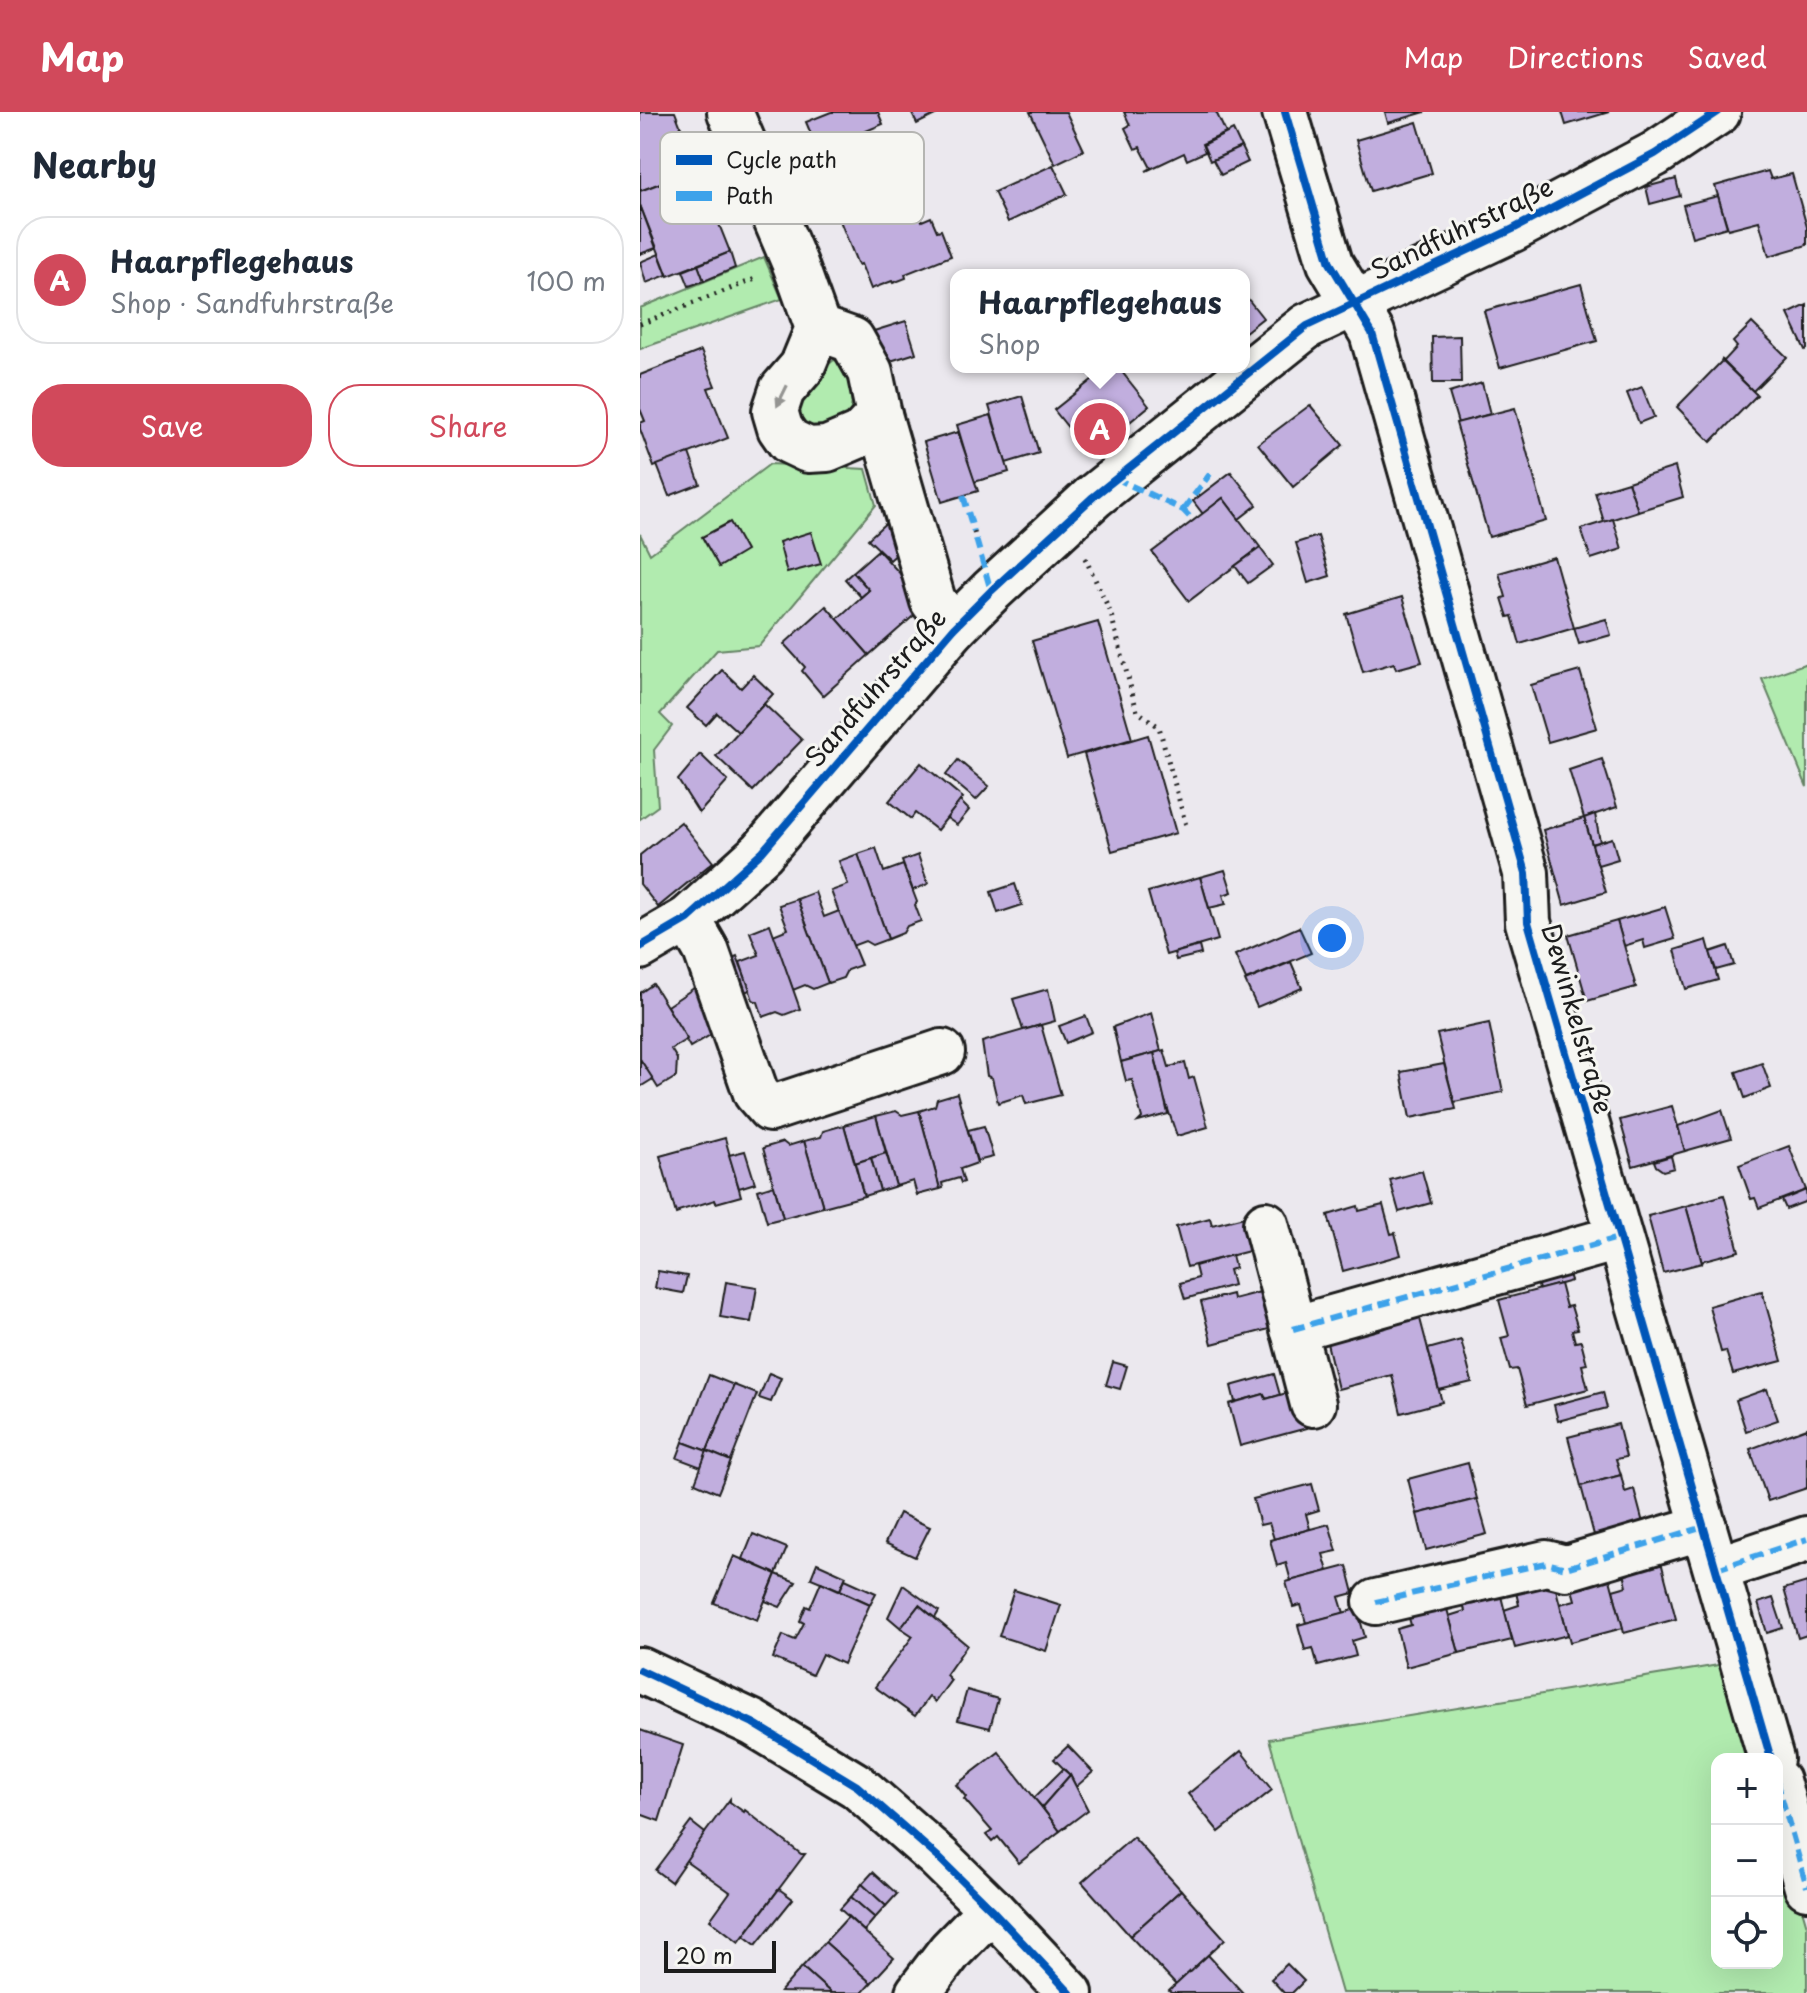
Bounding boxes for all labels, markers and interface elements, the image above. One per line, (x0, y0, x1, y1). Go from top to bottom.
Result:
text: Map (40, 28, 124, 85)
text: Map (1404, 35, 1463, 78)
text: Directions (1507, 35, 1644, 78)
text: Saved (1688, 35, 1767, 78)
legend (660, 132, 924, 224)
text: Nearby (32, 138, 157, 190)
text: Cycle path (726, 142, 837, 175)
street label: Sandfuhrstraße (1363, 167, 1559, 289)
text: Path (726, 178, 774, 211)
text: Haarpflegehaus (110, 238, 354, 283)
text: A (50, 261, 70, 300)
text: 100 m (526, 261, 606, 300)
popup (950, 269, 1250, 373)
text: Haarpflegehaus (978, 279, 1222, 324)
text: Shop · Sandfuhrstraße (110, 283, 394, 322)
text: Shop (978, 324, 1040, 363)
button: Save (32, 384, 312, 467)
button: Share (328, 384, 608, 467)
one-way arrow (775, 384, 789, 407)
pin: A (1074, 399, 1126, 459)
street label: Sandfuhrstraße (795, 599, 955, 775)
your location (1312, 918, 1352, 958)
street label: Dewinkelstraße (1533, 919, 1624, 1118)
map controls (1711, 1753, 1783, 1969)
button: + (1711, 1753, 1783, 1825)
button: − (1711, 1825, 1783, 1897)
button: locate (1711, 1897, 1783, 1969)
scale bar (664, 1937, 776, 1973)
text: 20 m (676, 1938, 733, 1971)

